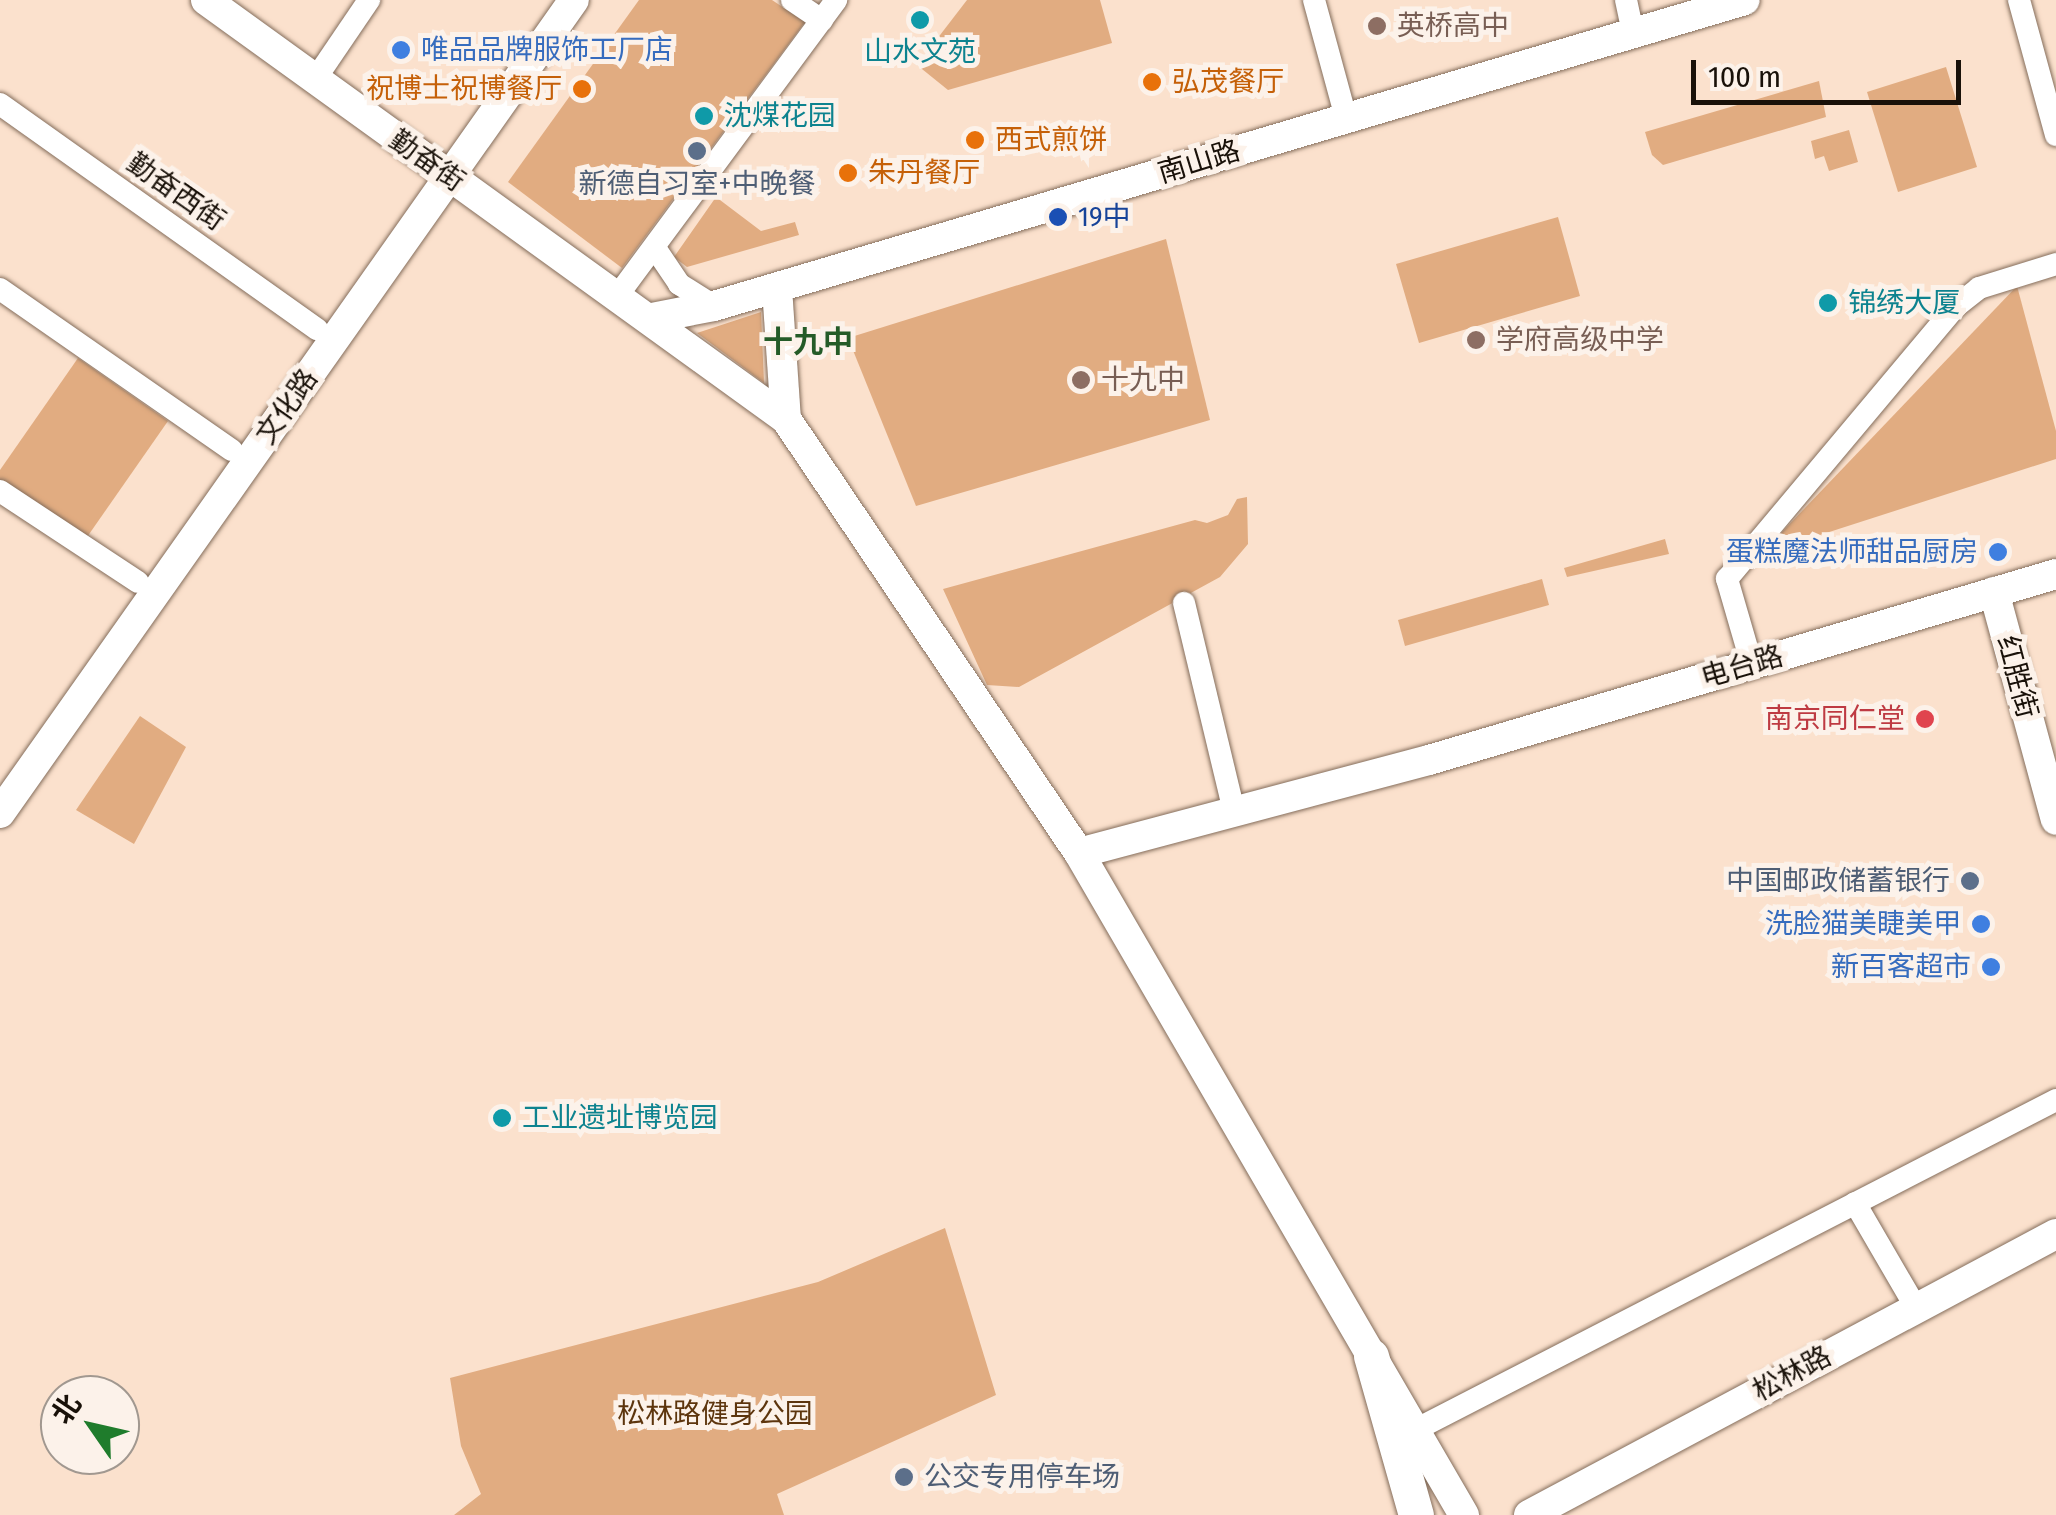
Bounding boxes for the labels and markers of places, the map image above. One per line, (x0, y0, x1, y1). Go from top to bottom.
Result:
marker: 山水文苑 (909, 9, 931, 31)
place label: 英桥高中 (1397, 9, 1509, 43)
marker: 英桥高中 (1366, 15, 1388, 37)
place label: 唯品品牌服饰工厂店 (421, 33, 673, 67)
place label: 山水文苑 (864, 35, 976, 69)
marker: 唯品品牌服饰工厂店 (390, 39, 412, 61)
place label: 弘茂餐厅 (1172, 65, 1284, 99)
marker: 弘茂餐厅 (1141, 71, 1163, 93)
place label: 祝博士祝博餐厅 (366, 72, 562, 106)
marker: 祝博士祝博餐厅 (571, 78, 593, 100)
place label: 沈煤花园 (724, 99, 836, 133)
marker: 沈煤花园 (693, 105, 715, 127)
place label: 西式煎饼 (995, 123, 1107, 157)
marker: 西式煎饼 (964, 129, 986, 151)
marker: 新德自习室+中晚餐 (686, 140, 708, 162)
place label: 朱丹餐厅 (868, 156, 980, 190)
marker: 朱丹餐厅 (837, 162, 859, 184)
place label: 新德自习室+中晚餐 (579, 167, 815, 201)
place label: 19中 (1078, 200, 1131, 234)
marker: 19中 (1047, 206, 1069, 228)
place label: 锦绣大厦 (1848, 286, 1960, 320)
marker: 锦绣大厦 (1817, 292, 1839, 314)
place label: 学府高级中学 (1496, 323, 1664, 357)
marker: 学府高级中学 (1465, 329, 1487, 351)
place label: 十九中 (1101, 363, 1185, 397)
marker: 十九中 (1070, 369, 1092, 391)
place label: 蛋糕魔法师甜品厨房 (1726, 535, 1978, 569)
marker: 蛋糕魔法师甜品厨房 (1987, 541, 2009, 563)
place label: 南京同仁堂 (1765, 702, 1905, 736)
marker: 南京同仁堂 (1914, 708, 1936, 730)
place label: 中国邮政储蓄银行 (1726, 864, 1950, 898)
marker: 中国邮政储蓄银行 (1959, 870, 1981, 892)
place label: 洗脸猫美睫美甲 (1765, 907, 1961, 941)
marker: 洗脸猫美睫美甲 (1970, 913, 1992, 935)
place label: 新百客超市 (1831, 950, 1971, 984)
marker: 新百客超市 (1980, 956, 2002, 978)
place label: 工业遗址博览园 (522, 1101, 718, 1135)
marker: 工业遗址博览园 (491, 1107, 513, 1129)
place label: 公交专用停车场 (924, 1460, 1120, 1494)
marker: 公交专用停车场 (893, 1466, 915, 1488)

